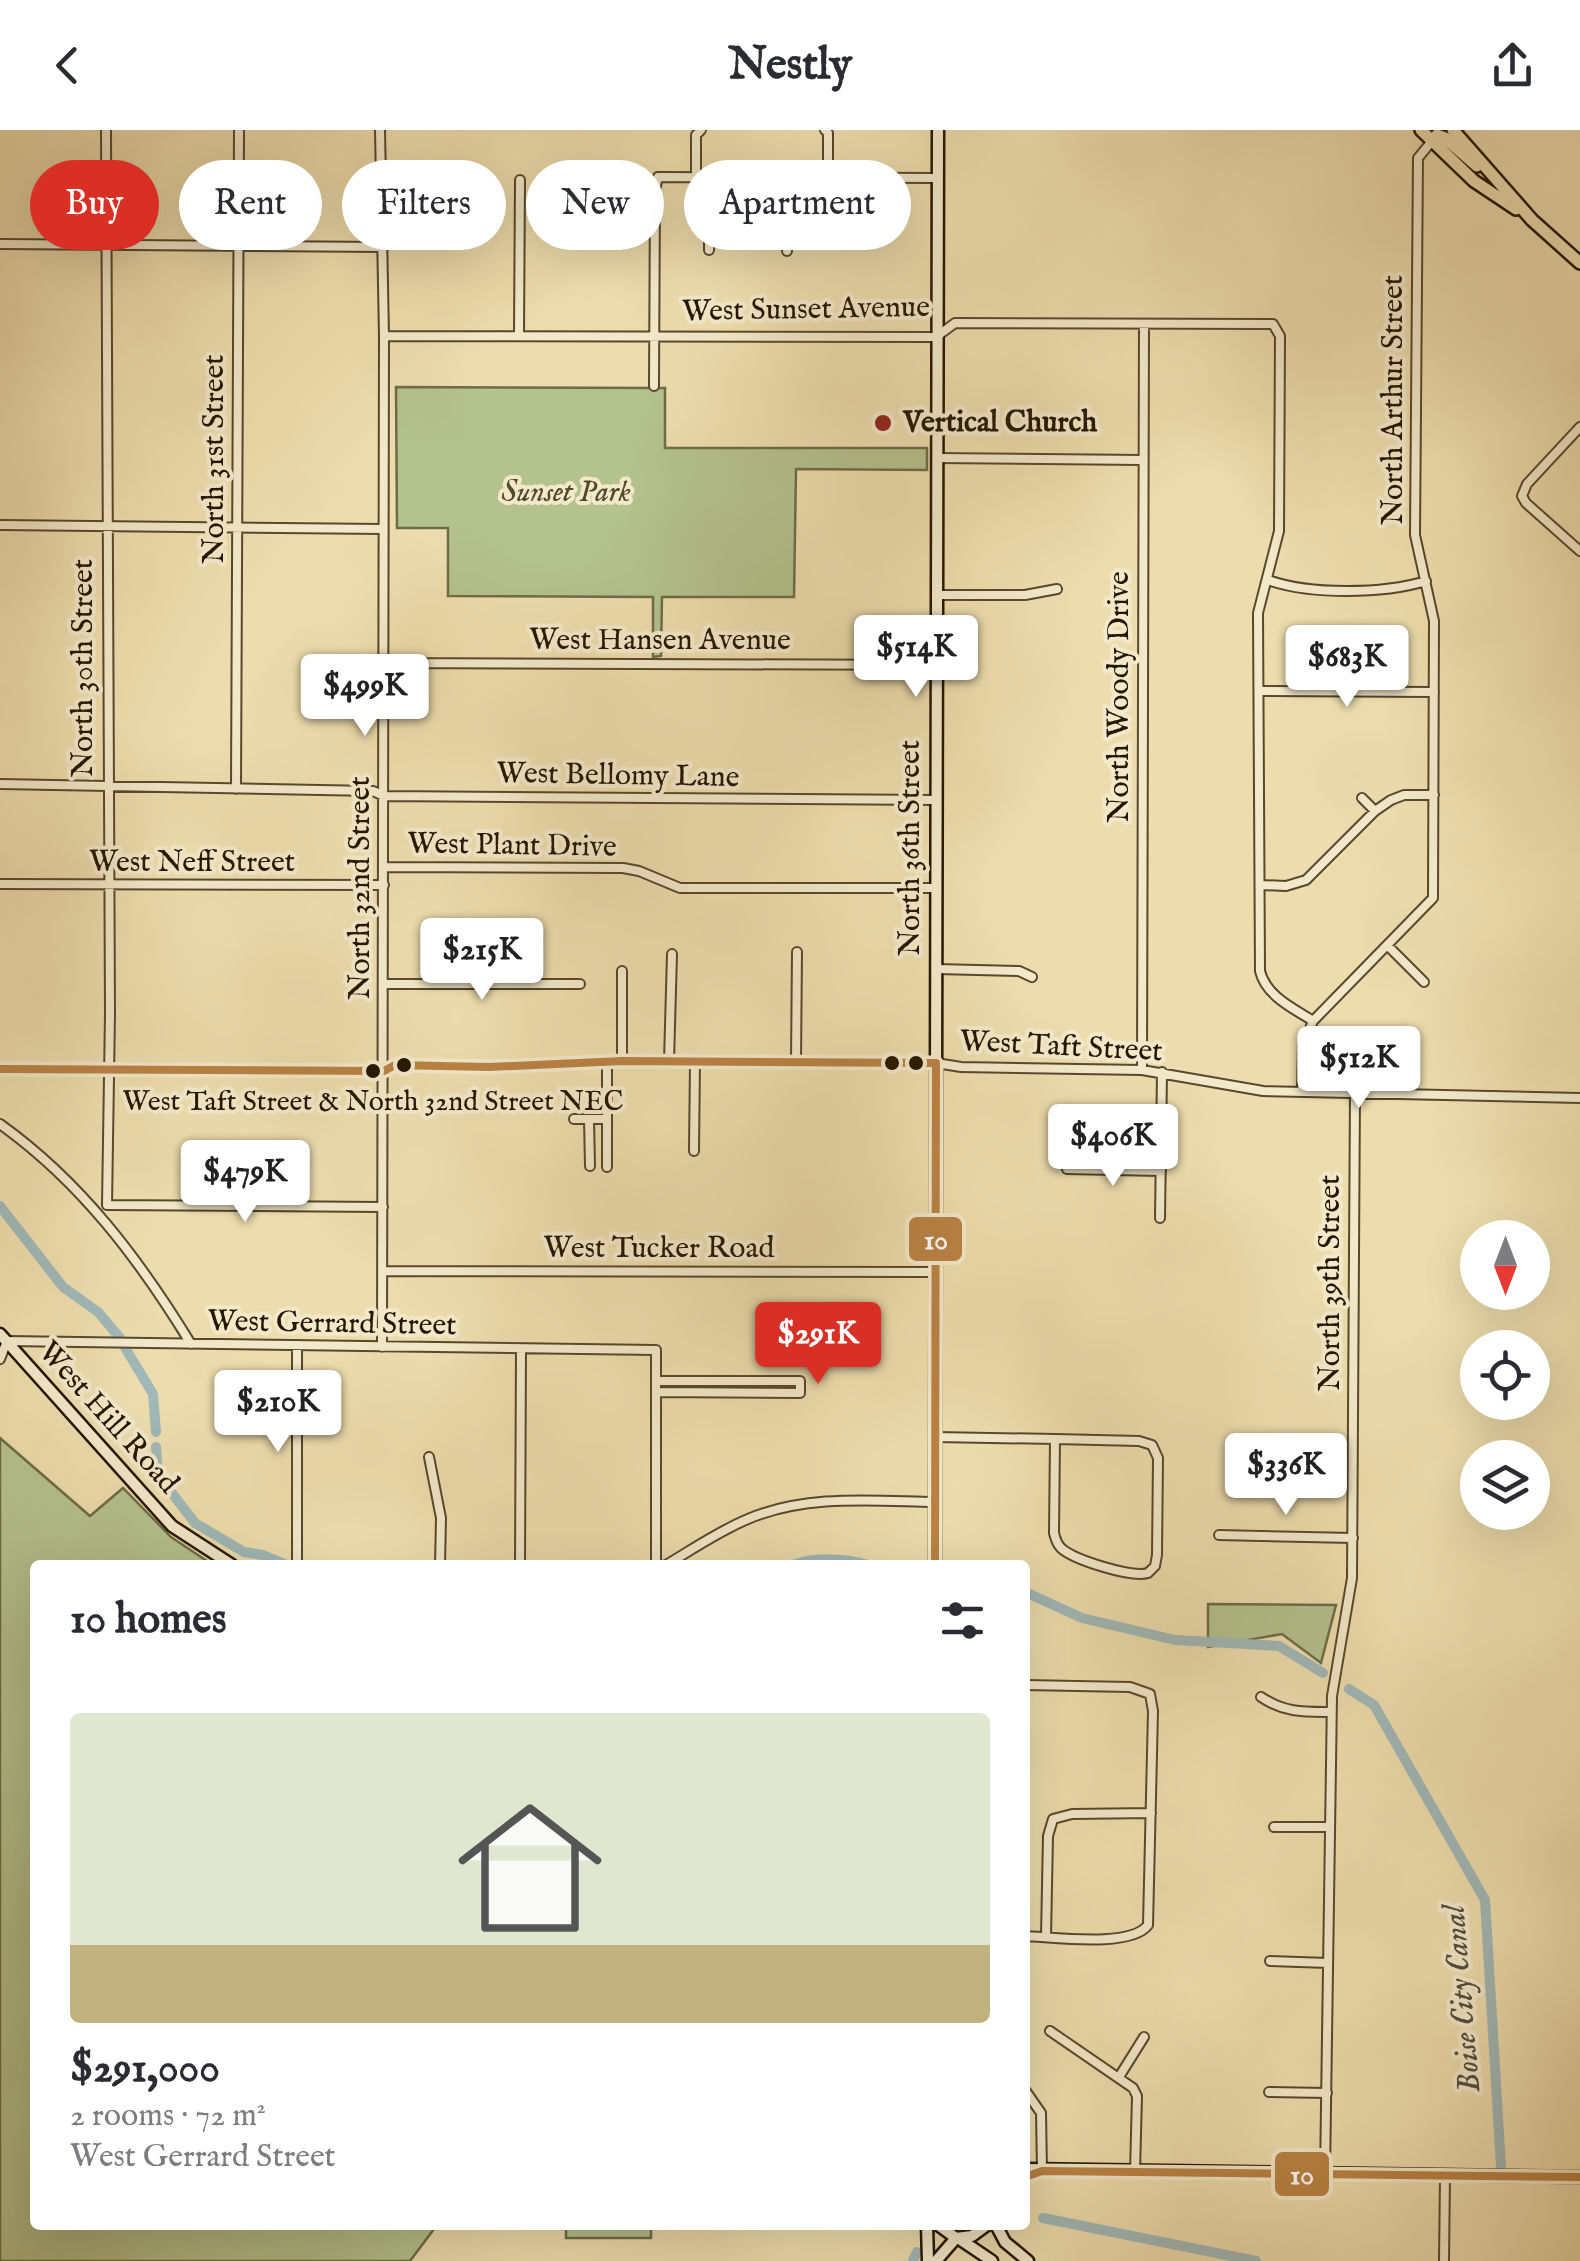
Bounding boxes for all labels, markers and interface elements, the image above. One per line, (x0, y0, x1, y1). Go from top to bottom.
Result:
text: Nestly (728, 37, 852, 94)
icon: back (40, 38, 95, 93)
icon: share (1485, 38, 1540, 93)
chip: Buy (30, 160, 159, 250)
chip: Rent (179, 160, 322, 250)
chip: Filters (342, 160, 506, 250)
chip: New (526, 160, 664, 250)
chip: Apartment (684, 160, 911, 250)
street label: North Arthur Street (1375, 275, 1413, 525)
street label: West Sunset Avenue (682, 289, 930, 331)
street label: North 31st Street (196, 354, 234, 564)
place label: Vertical Church (902, 404, 1098, 442)
marker: Vertical Church (872, 412, 894, 434)
park label: Sunset Park (501, 474, 631, 512)
street label: North 30th Street (65, 559, 103, 777)
street label: North Woody Drive (1101, 571, 1139, 823)
pin: $514K (846, 615, 986, 700)
street label: West Hansen Avenue (529, 622, 791, 660)
pin: $683K (1277, 625, 1417, 710)
text: $514K (876, 627, 956, 668)
text: $683K (1308, 637, 1386, 678)
pin: $499K (295, 654, 435, 739)
text: $499K (323, 666, 407, 707)
street label: North 36th Street (892, 740, 930, 956)
street label: West Bellomy Lane (496, 755, 740, 797)
street label: North 32nd Street (342, 776, 380, 1000)
street label: West Plant Drive (407, 825, 617, 867)
street label: West Neff Street (89, 844, 295, 882)
pin: $215K (412, 918, 552, 1003)
text: $215K (442, 930, 522, 971)
street label: West Taft Street (959, 1023, 1163, 1071)
pin: $512K (1289, 1026, 1429, 1111)
text: $512K (1319, 1038, 1399, 1079)
unlabelled marker (882, 1053, 902, 1073)
unlabelled marker (906, 1053, 926, 1073)
unlabelled marker (394, 1055, 414, 1075)
marker: West Taft Street & North 32nd Street NEC (363, 1061, 383, 1081)
place label: West Taft Street & North 32nd Street NEC (122, 1085, 624, 1120)
pin: $406K (1043, 1104, 1183, 1189)
text: $406K (1070, 1116, 1156, 1157)
pin: $479K (175, 1140, 315, 1225)
text: $479K (203, 1152, 287, 1193)
street label: North 39th Street (1312, 1175, 1350, 1391)
line badge: 10 (907, 1215, 964, 1263)
north arrow (1460, 1220, 1550, 1310)
map controls (1460, 1220, 1550, 1530)
text: 10 (924, 1224, 948, 1259)
street label: West Tucker Road (544, 1230, 775, 1268)
pin: $291K (748, 1302, 888, 1387)
street label: West Gerrard Street (207, 1303, 457, 1345)
text: $291K (777, 1314, 859, 1355)
button: locate (1460, 1330, 1550, 1420)
street label: West Hill Road (29, 1334, 187, 1503)
pin: $210K (208, 1370, 348, 1455)
text: $210K (236, 1382, 320, 1423)
pin: $336K (1216, 1433, 1356, 1518)
button: layers (1460, 1440, 1550, 1530)
text: $336K (1247, 1445, 1325, 1486)
icon: filters (935, 1593, 990, 1648)
text: 10 homes (70, 1594, 226, 1647)
icon: home (440, 1778, 620, 1958)
water label: Boise City Canal (1434, 1901, 1492, 2094)
text: $291,000 (70, 2043, 220, 2096)
text: 2 rooms · 72 m² (70, 2096, 266, 2137)
text: West Gerrard Street (70, 2137, 336, 2178)
line badge: 10 (1273, 2150, 1331, 2198)
text: 10 (1290, 2159, 1314, 2194)

